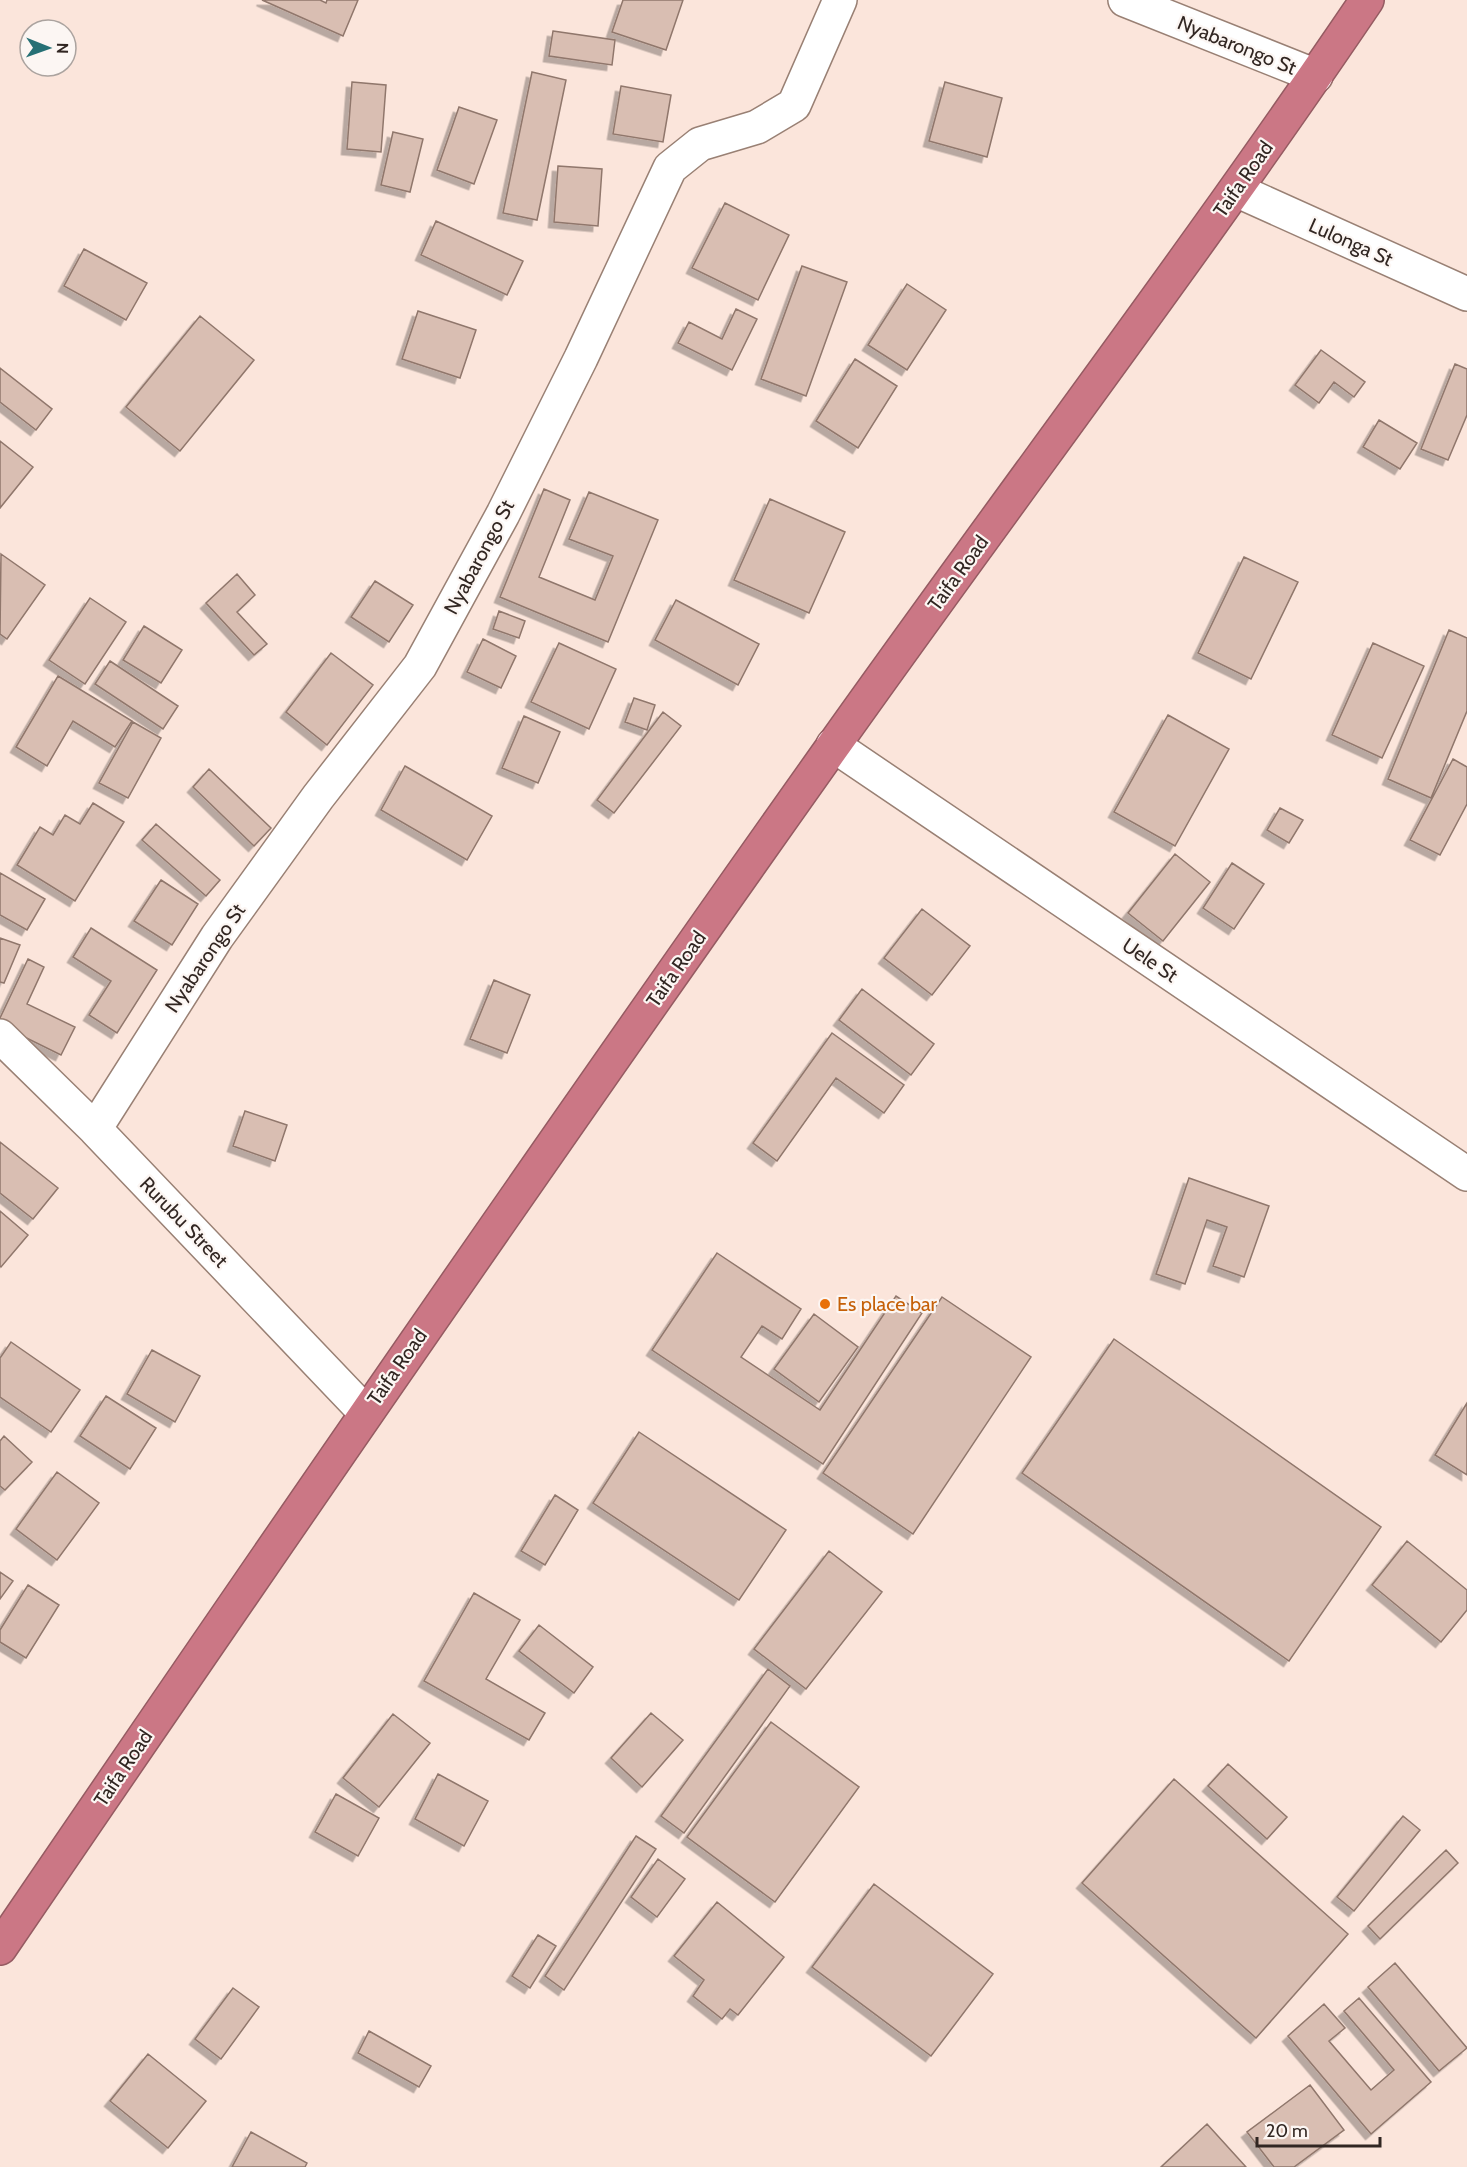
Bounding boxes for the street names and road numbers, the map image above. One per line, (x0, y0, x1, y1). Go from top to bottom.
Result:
street label: Nyabarongo St (1174, 10, 1300, 80)
street label: Taifa Road (1208, 136, 1278, 222)
street label: Lulonga St (1305, 213, 1397, 271)
street label: Nyabarongo St (439, 496, 519, 618)
street label: Taifa Road (923, 531, 993, 615)
street label: Nyabarongo St (160, 899, 250, 1017)
street label: Taifa Road (641, 926, 711, 1012)
street label: Uele St (1118, 933, 1183, 987)
street label: Rurubu Street (135, 1172, 233, 1272)
street label: Taifa Road (362, 1324, 432, 1410)
street label: Taifa Road (89, 1725, 157, 1811)

